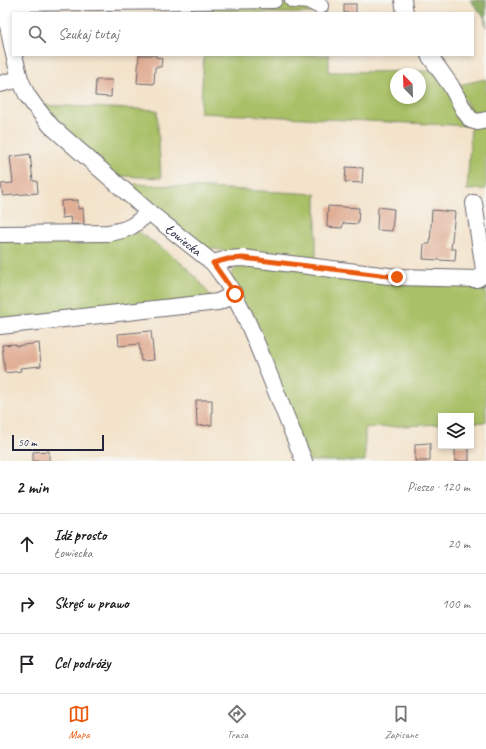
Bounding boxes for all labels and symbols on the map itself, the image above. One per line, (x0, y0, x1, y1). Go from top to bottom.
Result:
north arrow (390, 68, 426, 104)
street label: Łowiecka (162, 220, 205, 260)
route end (388, 268, 406, 286)
route start (226, 285, 244, 303)
scale bar (12, 433, 104, 452)

